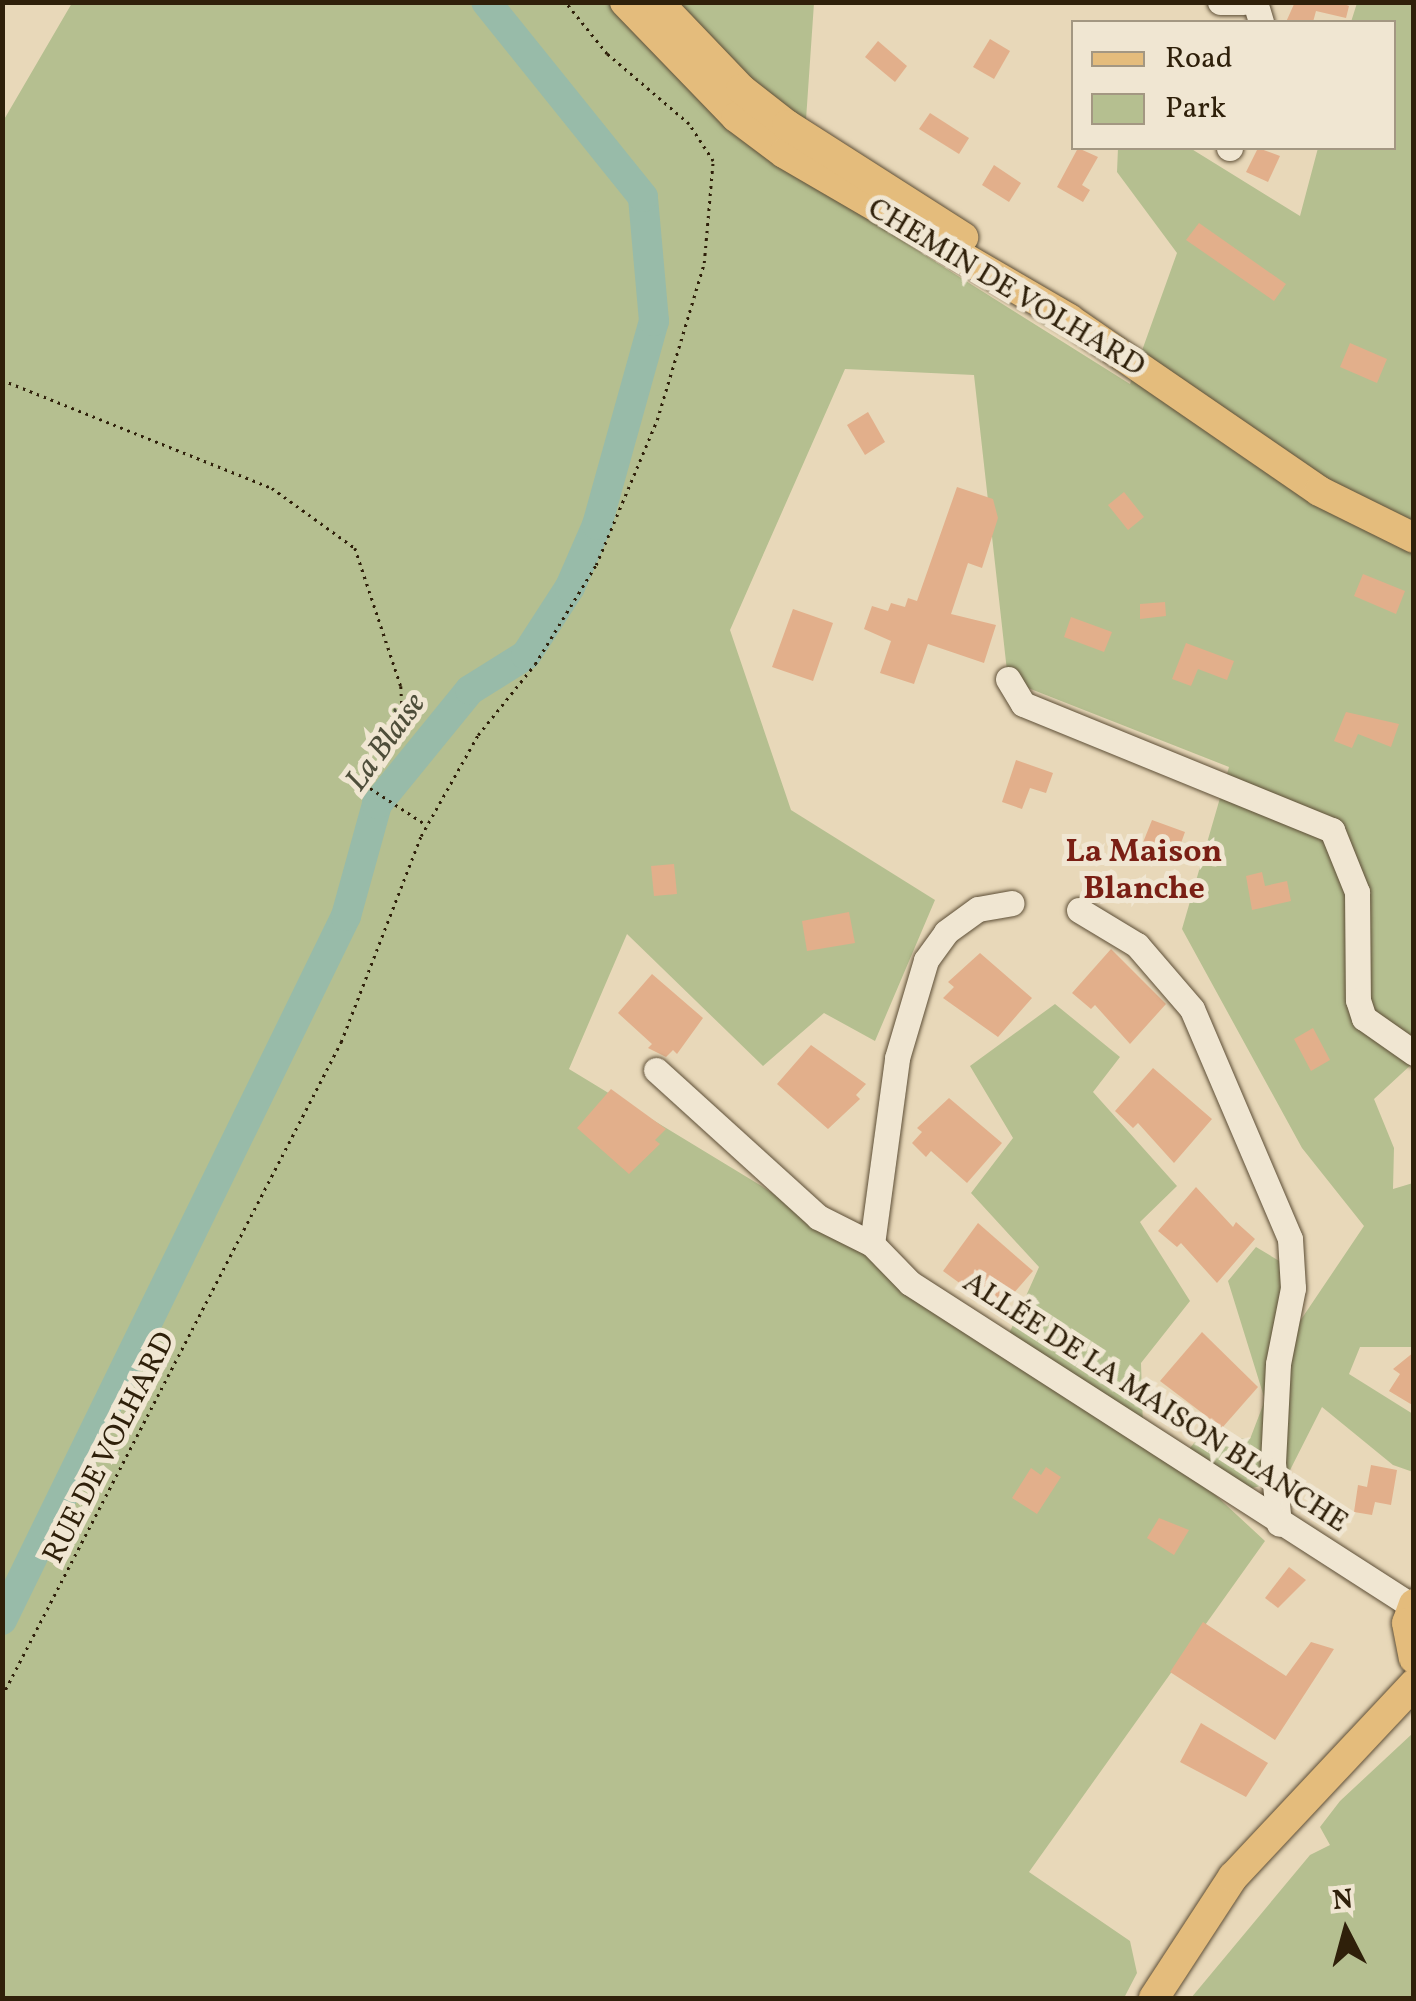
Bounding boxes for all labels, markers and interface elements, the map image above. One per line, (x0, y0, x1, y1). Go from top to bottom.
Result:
legend (1071, 20, 1396, 150)
text: Road (1165, 38, 1233, 80)
text: Park (1165, 88, 1226, 130)
street label: CHEMIN DE VOLHARD (861, 191, 1151, 385)
water label: La Blaise (339, 687, 435, 799)
district label: La Maison Blanche (1066, 835, 1222, 910)
street label: ALLÉE DE LA MAISON BLANCHE (956, 1265, 1354, 1541)
street label: RUE DE VOLHARD (36, 1326, 184, 1570)
text: N (1331, 1880, 1355, 1921)
north arrow (1296, 1881, 1396, 1981)

